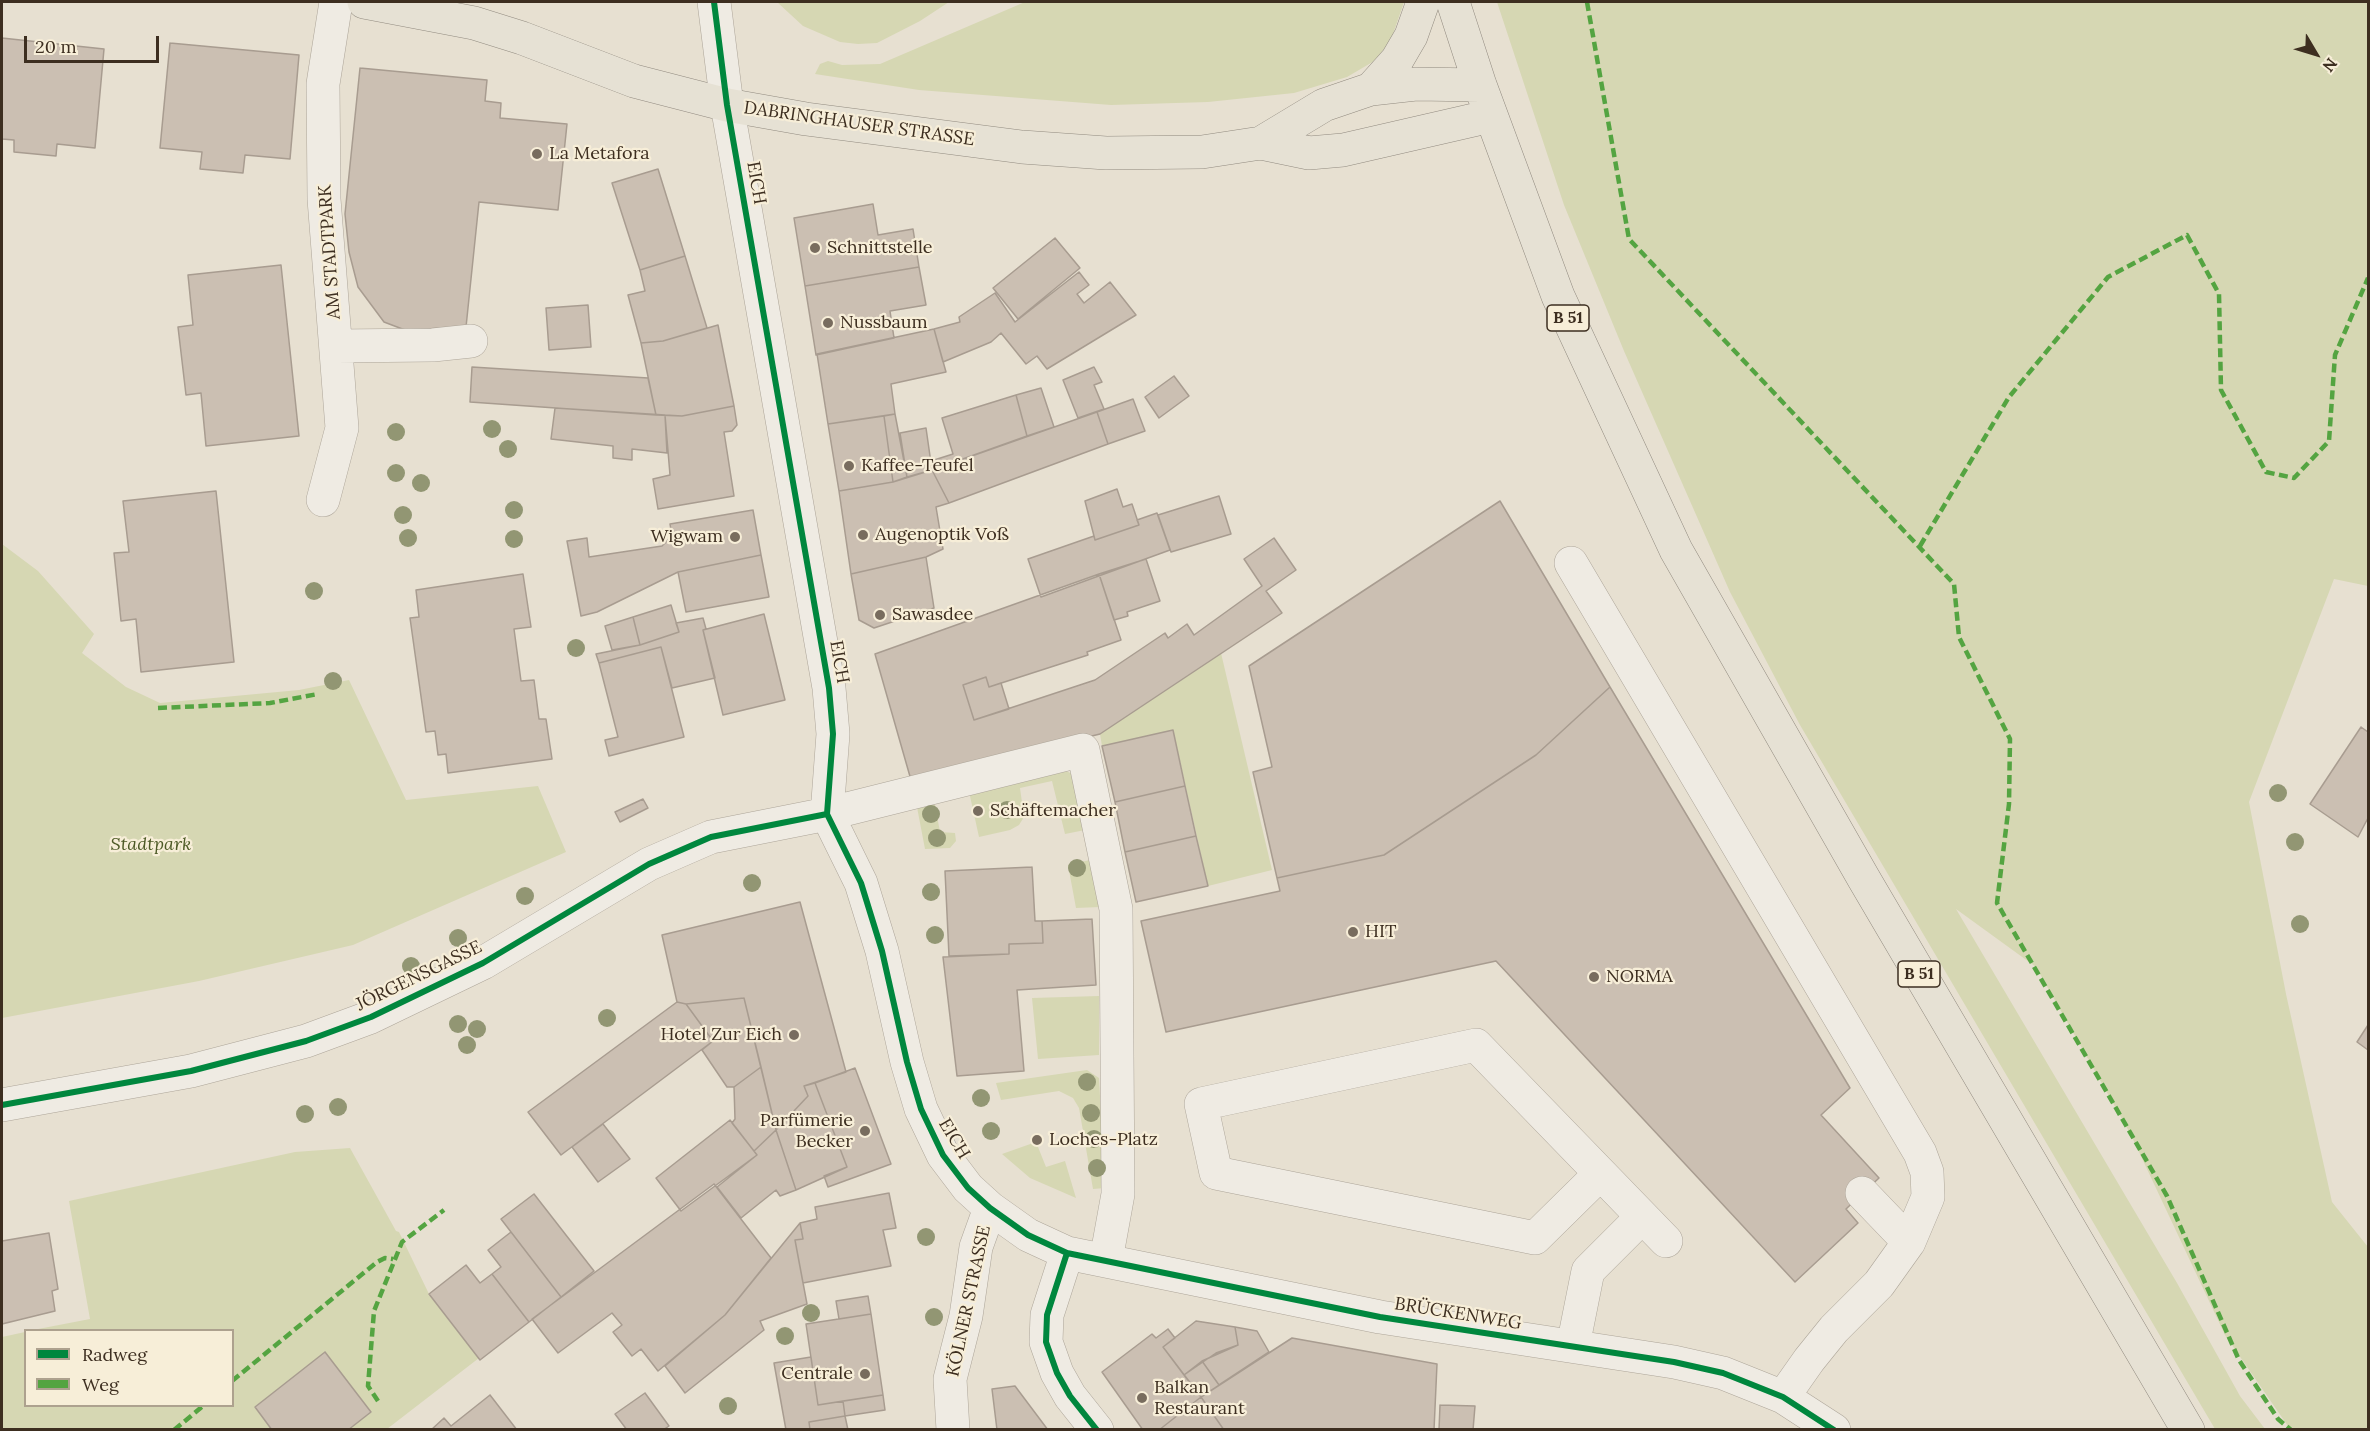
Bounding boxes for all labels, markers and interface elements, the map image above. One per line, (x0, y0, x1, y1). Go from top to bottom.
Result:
scale bar (27, 24, 162, 62)
north arrow (2286, 24, 2346, 84)
text: 20 m (35, 35, 77, 58)
text: N (2318, 54, 2342, 76)
street label: DABRINGHAUSER STRASSE (742, 97, 976, 151)
place label: La Metafora (549, 143, 650, 165)
marker: La Metafora (530, 147, 544, 161)
street label: EICH (742, 160, 770, 206)
street label: AM STADTPARK (315, 184, 345, 320)
place label: Schnittstelle (827, 237, 933, 259)
marker: Schnittstelle (808, 241, 822, 255)
road number: B 51 (1547, 305, 1589, 331)
place label: Nussbaum (840, 312, 928, 334)
marker: Nussbaum (821, 316, 835, 330)
place label: Kaffee-Teufel (861, 455, 974, 477)
marker: Kaffee-Teufel (842, 459, 856, 473)
place label: Augenoptik Voß (875, 524, 1009, 546)
place label: Wigwam (651, 526, 723, 548)
marker: Augenoptik Voß (856, 528, 870, 542)
marker: Wigwam (728, 530, 742, 544)
place label: Sawasdee (892, 604, 973, 626)
marker: Sawasdee (873, 608, 887, 622)
street label: EICH (825, 639, 853, 685)
place label: Schäftemacher (990, 800, 1116, 822)
marker: Schäftemacher (971, 804, 985, 818)
park label: Stadtpark (111, 834, 191, 856)
place label: HIT (1365, 921, 1397, 943)
marker: HIT (1346, 925, 1360, 939)
street label: JÖRGENSGASSE (353, 936, 485, 1016)
road number: B 51 (1898, 961, 1940, 987)
place label: NORMA (1606, 966, 1673, 988)
marker: NORMA (1587, 970, 1601, 984)
place label: Hotel Zur Eich (661, 1024, 782, 1046)
marker: Hotel Zur Eich (787, 1028, 801, 1042)
place label: Parfümerie Becker (760, 1110, 853, 1152)
street label: EICH (933, 1115, 975, 1163)
marker: Parfümerie Becker (858, 1124, 872, 1138)
place label: Loches-Platz (1049, 1129, 1158, 1151)
marker: Loches-Platz (1030, 1133, 1044, 1147)
street label: KÖLNER STRASSE (942, 1223, 996, 1379)
street label: BRÜCKENWEG (1393, 1293, 1523, 1335)
legend (24, 1329, 234, 1407)
text: Radweg (82, 1343, 147, 1366)
place label: Centrale (781, 1363, 853, 1385)
marker: Centrale (858, 1367, 872, 1381)
text: Weg (82, 1373, 119, 1396)
place label: Balkan Restaurant (1154, 1377, 1245, 1420)
marker: Balkan Restaurant (1135, 1391, 1149, 1405)

